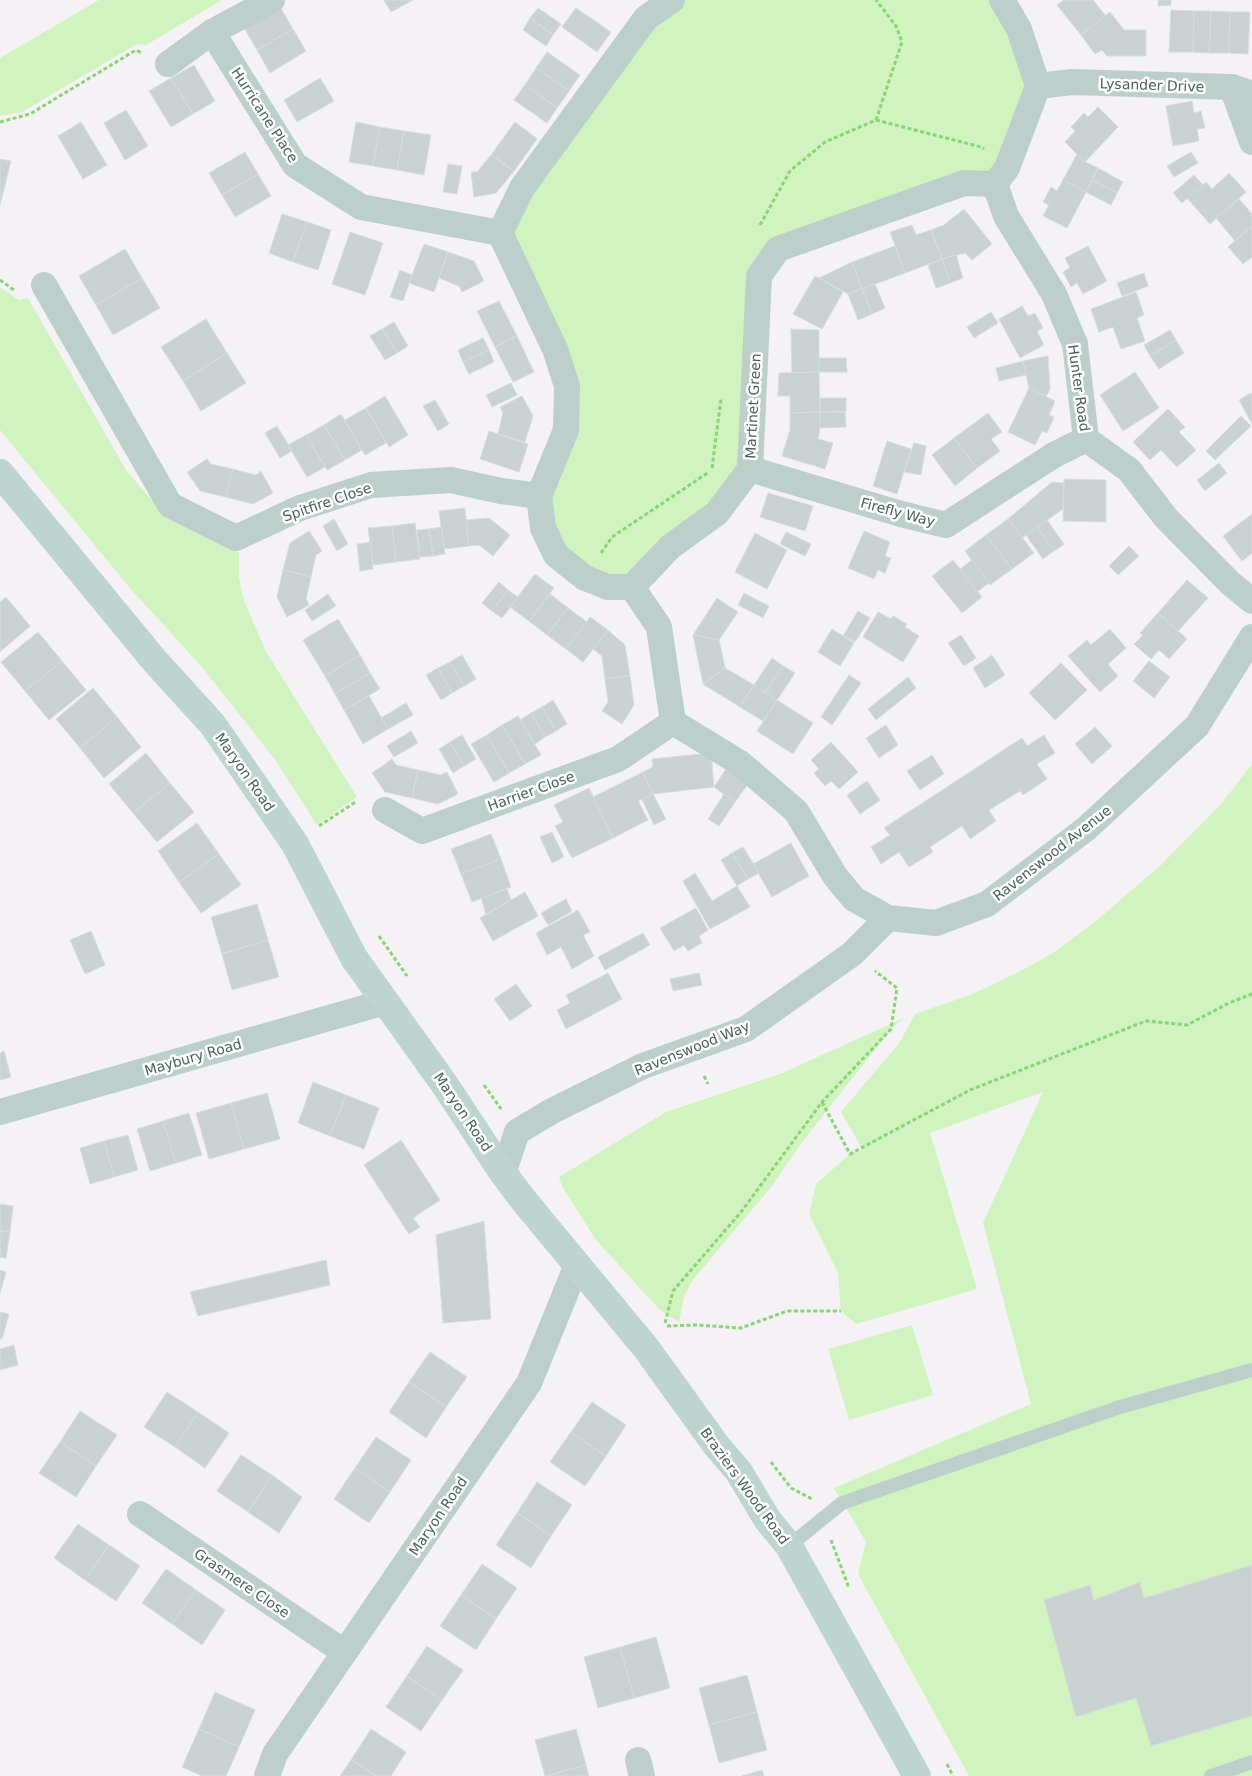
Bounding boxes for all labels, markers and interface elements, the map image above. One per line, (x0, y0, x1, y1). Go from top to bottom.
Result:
street label: Hurricane Place (228, 65, 302, 165)
street label: Lysander Drive (1099, 75, 1205, 95)
street label: Hunter Road (1065, 343, 1093, 433)
street label: Martinet Green (742, 353, 764, 459)
street label: Spitfire Close (281, 479, 373, 525)
street label: Firefly Way (859, 494, 937, 530)
street label: Maryon Road (212, 730, 278, 814)
street label: Harrier Close (485, 768, 577, 814)
street label: Ravenswood Avenue (990, 802, 1114, 904)
street label: Ravenswood Way (632, 1018, 752, 1078)
street label: Maybury Road (143, 1035, 243, 1079)
street label: Maryon Road (431, 1070, 495, 1154)
street label: Braziers Wood Road (697, 1425, 793, 1547)
street label: Maryon Road (406, 1474, 470, 1558)
street label: Grasmere Close (191, 1545, 293, 1621)

